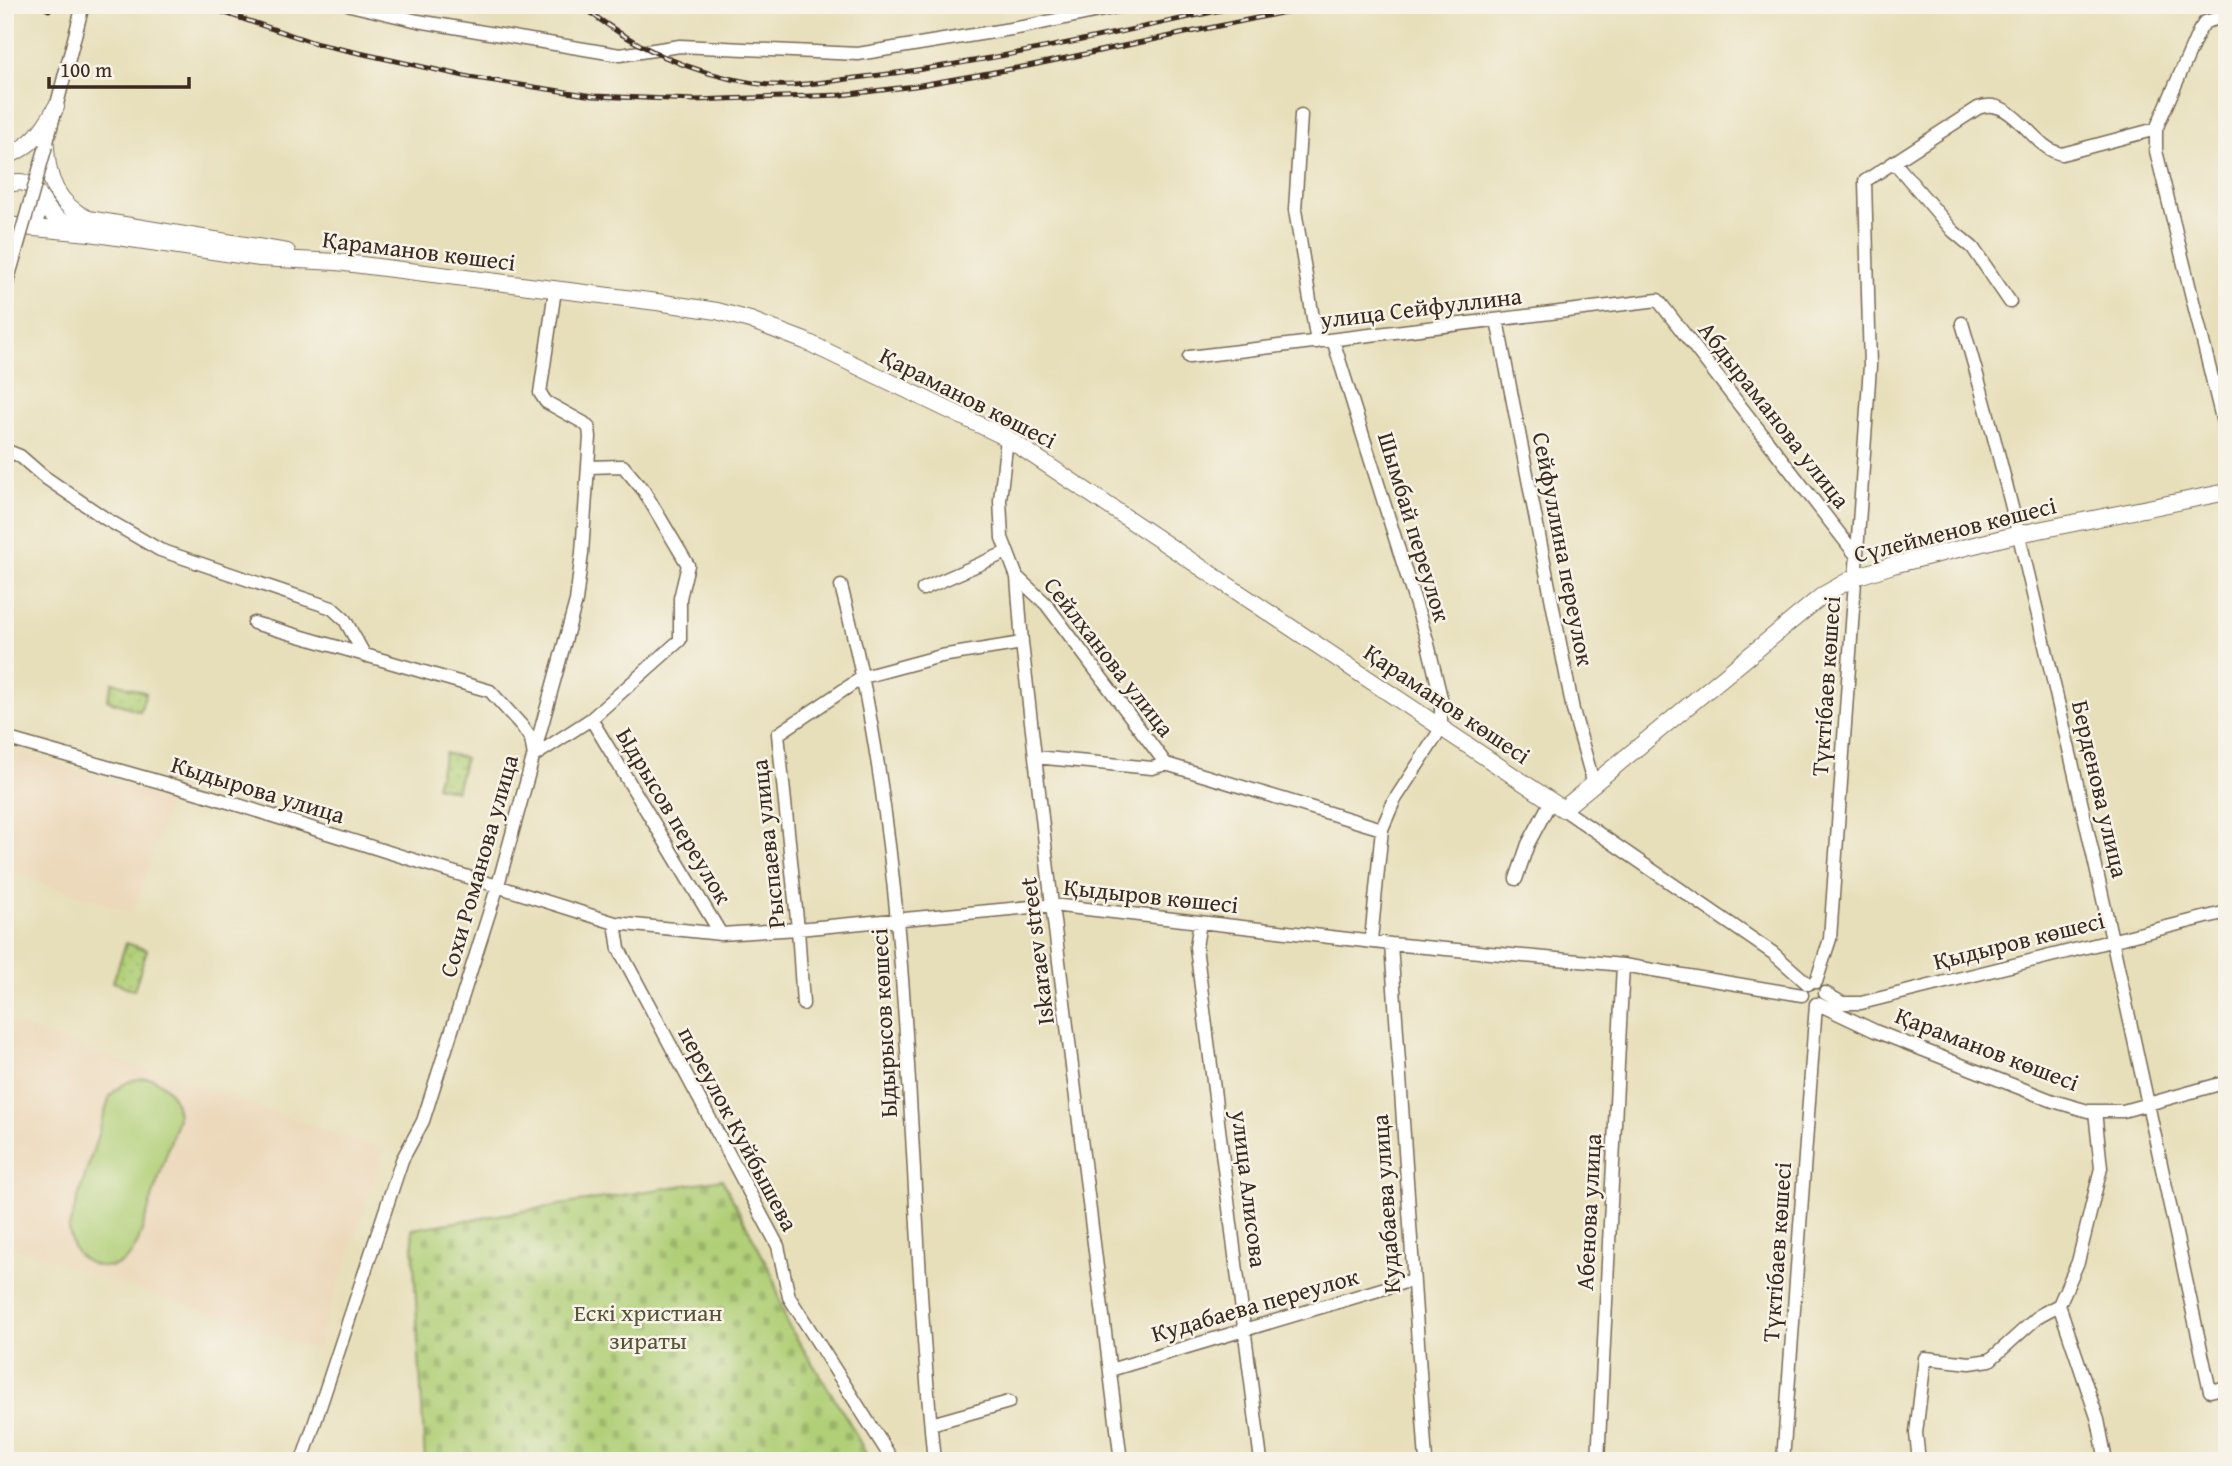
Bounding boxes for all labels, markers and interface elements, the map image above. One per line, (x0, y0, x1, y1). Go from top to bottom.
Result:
scale bar (49, 46, 189, 90)
text: 100 m (60, 54, 112, 85)
street label: Қараманов көшесі (320, 221, 518, 280)
street label: улица Сейфуллина (1317, 278, 1524, 337)
street label: Абдыраманова улица (1690, 314, 1859, 516)
street label: Қараманов көшесі (874, 338, 1063, 457)
street label: Шымбай переулок (1369, 428, 1460, 626)
street label: Сейфуллина переулок (1524, 429, 1603, 669)
street label: Сүлейменов көшесі (1850, 487, 2060, 572)
street label: Сейлханова улица (1036, 569, 1183, 745)
street label: Түктібаев көшесі (1802, 594, 1849, 777)
street label: Қараманов көшесі (1357, 635, 1538, 773)
street label: Берденова улица (2063, 697, 2138, 882)
street label: Ыдрысов переулок (608, 721, 741, 911)
street label: Кыдырова улица (167, 747, 350, 833)
street label: Сохи Романова улица (430, 750, 527, 981)
street label: Рыспаева улица (741, 757, 794, 930)
street label: Қыдыров көшесі (1062, 869, 1240, 922)
street label: Iskaraev street (1010, 875, 1063, 1027)
street label: Қыдыров көшесі (1929, 902, 2109, 979)
street label: Ыдырысов көшесі (861, 927, 906, 1119)
street label: Қараманов көшесі (1890, 997, 2084, 1100)
street label: переулок Куйбышева (670, 1020, 808, 1238)
street label: улица Алисова (1222, 1107, 1277, 1270)
street label: Кудабаева улица (1362, 1113, 1409, 1295)
street label: Абенова улица (1567, 1132, 1610, 1292)
street label: Түктібаев көшесі (1753, 1160, 1800, 1343)
street label: Кудабаева переулок (1147, 1258, 1363, 1351)
park label: Ескі христиан зираты (574, 1295, 722, 1358)

